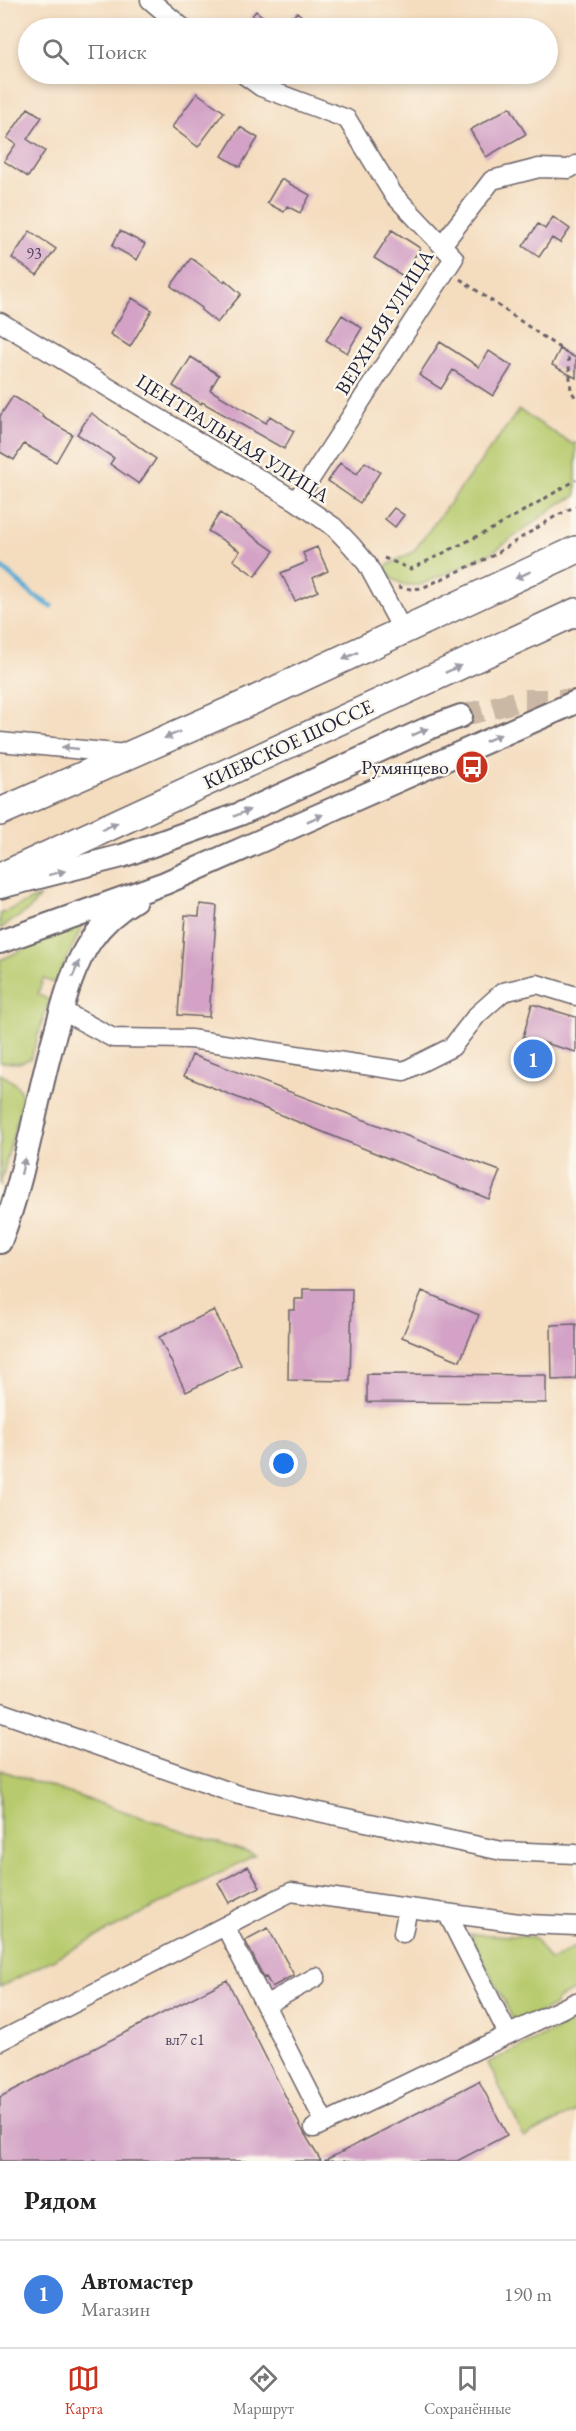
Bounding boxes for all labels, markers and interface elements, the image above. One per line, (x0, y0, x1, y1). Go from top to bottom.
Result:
search box (18, 18, 558, 84)
icon: search (39, 35, 72, 68)
text: Поиск (87, 37, 147, 66)
house number: 93 (26, 243, 42, 264)
street label: ВЕРХНЯЯ УЛИЦА (329, 244, 439, 399)
street label: ЦЕНТРАЛЬНАЯ УЛИЦА (131, 368, 335, 508)
one-way arrow (515, 570, 532, 579)
one-way arrow (342, 651, 359, 660)
one-way arrow (445, 664, 462, 673)
street label: КИЕВСКОЕ ШОССЕ (199, 693, 377, 795)
one-way arrow (411, 727, 429, 737)
one-way arrow (163, 730, 181, 740)
one-way arrow (484, 734, 501, 743)
one-way arrow (60, 743, 79, 753)
bus stop icon: Румянцево (454, 749, 490, 785)
place label: Румянцево (361, 754, 449, 780)
one-way arrow (233, 808, 251, 817)
one-way arrow (306, 813, 323, 822)
one-way arrow (102, 821, 119, 830)
one-way arrow (48, 867, 66, 877)
one-way arrow (72, 961, 81, 978)
pin: 1 (514, 1036, 552, 1082)
one-way arrow (19, 1157, 28, 1176)
your location (269, 1449, 298, 1478)
house number: вл7 с1 (165, 2029, 205, 2050)
text: Рядом (24, 2183, 97, 2217)
text: Автомастер (81, 2267, 193, 2296)
text: 1 (38, 2281, 49, 2307)
text: 190 m (504, 2281, 552, 2307)
text: Магазин (81, 2296, 150, 2322)
tab: Карта (65, 2362, 103, 2419)
tab: Маршрут (233, 2362, 294, 2419)
tab: Сохранённые (424, 2362, 511, 2419)

